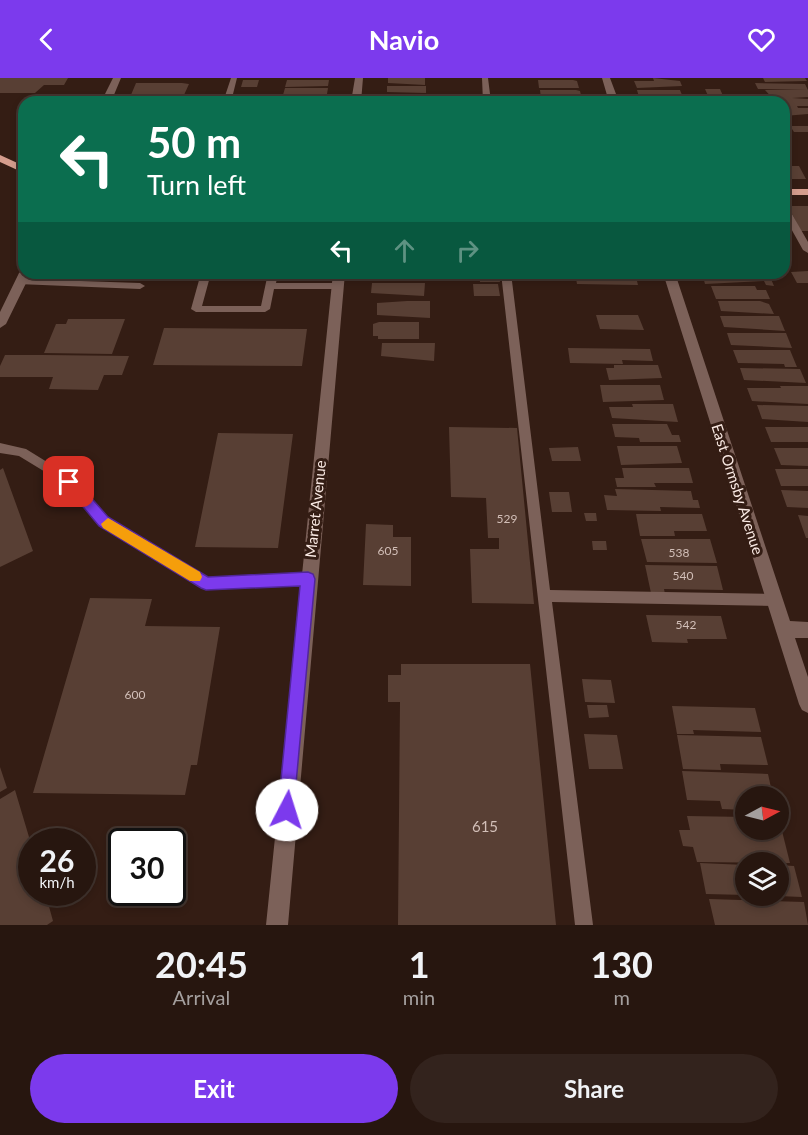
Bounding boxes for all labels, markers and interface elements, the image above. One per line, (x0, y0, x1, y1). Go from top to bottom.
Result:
icon: back (30, 23, 63, 56)
text: Navio (369, 23, 439, 56)
icon: heart (745, 23, 778, 56)
text: 50 m (147, 117, 241, 167)
icon: left (48, 120, 126, 198)
text: Turn left (147, 168, 246, 201)
icon: left (325, 234, 358, 267)
icon: ahead (388, 234, 421, 267)
icon: right (451, 234, 484, 267)
street label: East Ormsby Avenue (708, 421, 768, 557)
pin (43, 456, 94, 507)
street label: Marret Avenue (301, 459, 329, 559)
icon: arrive (52, 465, 85, 498)
house number: 529 (497, 511, 517, 526)
house number: 605 (378, 543, 398, 558)
house number: 538 (669, 545, 689, 560)
house number: 540 (673, 568, 693, 583)
house number: 542 (676, 617, 696, 632)
house number: 600 (125, 687, 145, 702)
position arrow (255, 778, 319, 842)
north arrow (735, 786, 789, 840)
map controls (735, 786, 789, 906)
house number: 615 (472, 817, 498, 835)
speed limit sign: 30 (108, 828, 186, 906)
text: 26 (40, 842, 74, 878)
button: layers (735, 852, 789, 906)
text: km/h (39, 873, 75, 891)
text: 20:45 (155, 942, 248, 986)
text: 1 (409, 942, 430, 986)
text: 130 (590, 942, 653, 986)
text: Arrival (173, 985, 230, 1009)
text: min (403, 985, 435, 1009)
text: m (613, 985, 630, 1009)
button: Exit (30, 1054, 398, 1123)
button: Share (410, 1054, 778, 1123)

